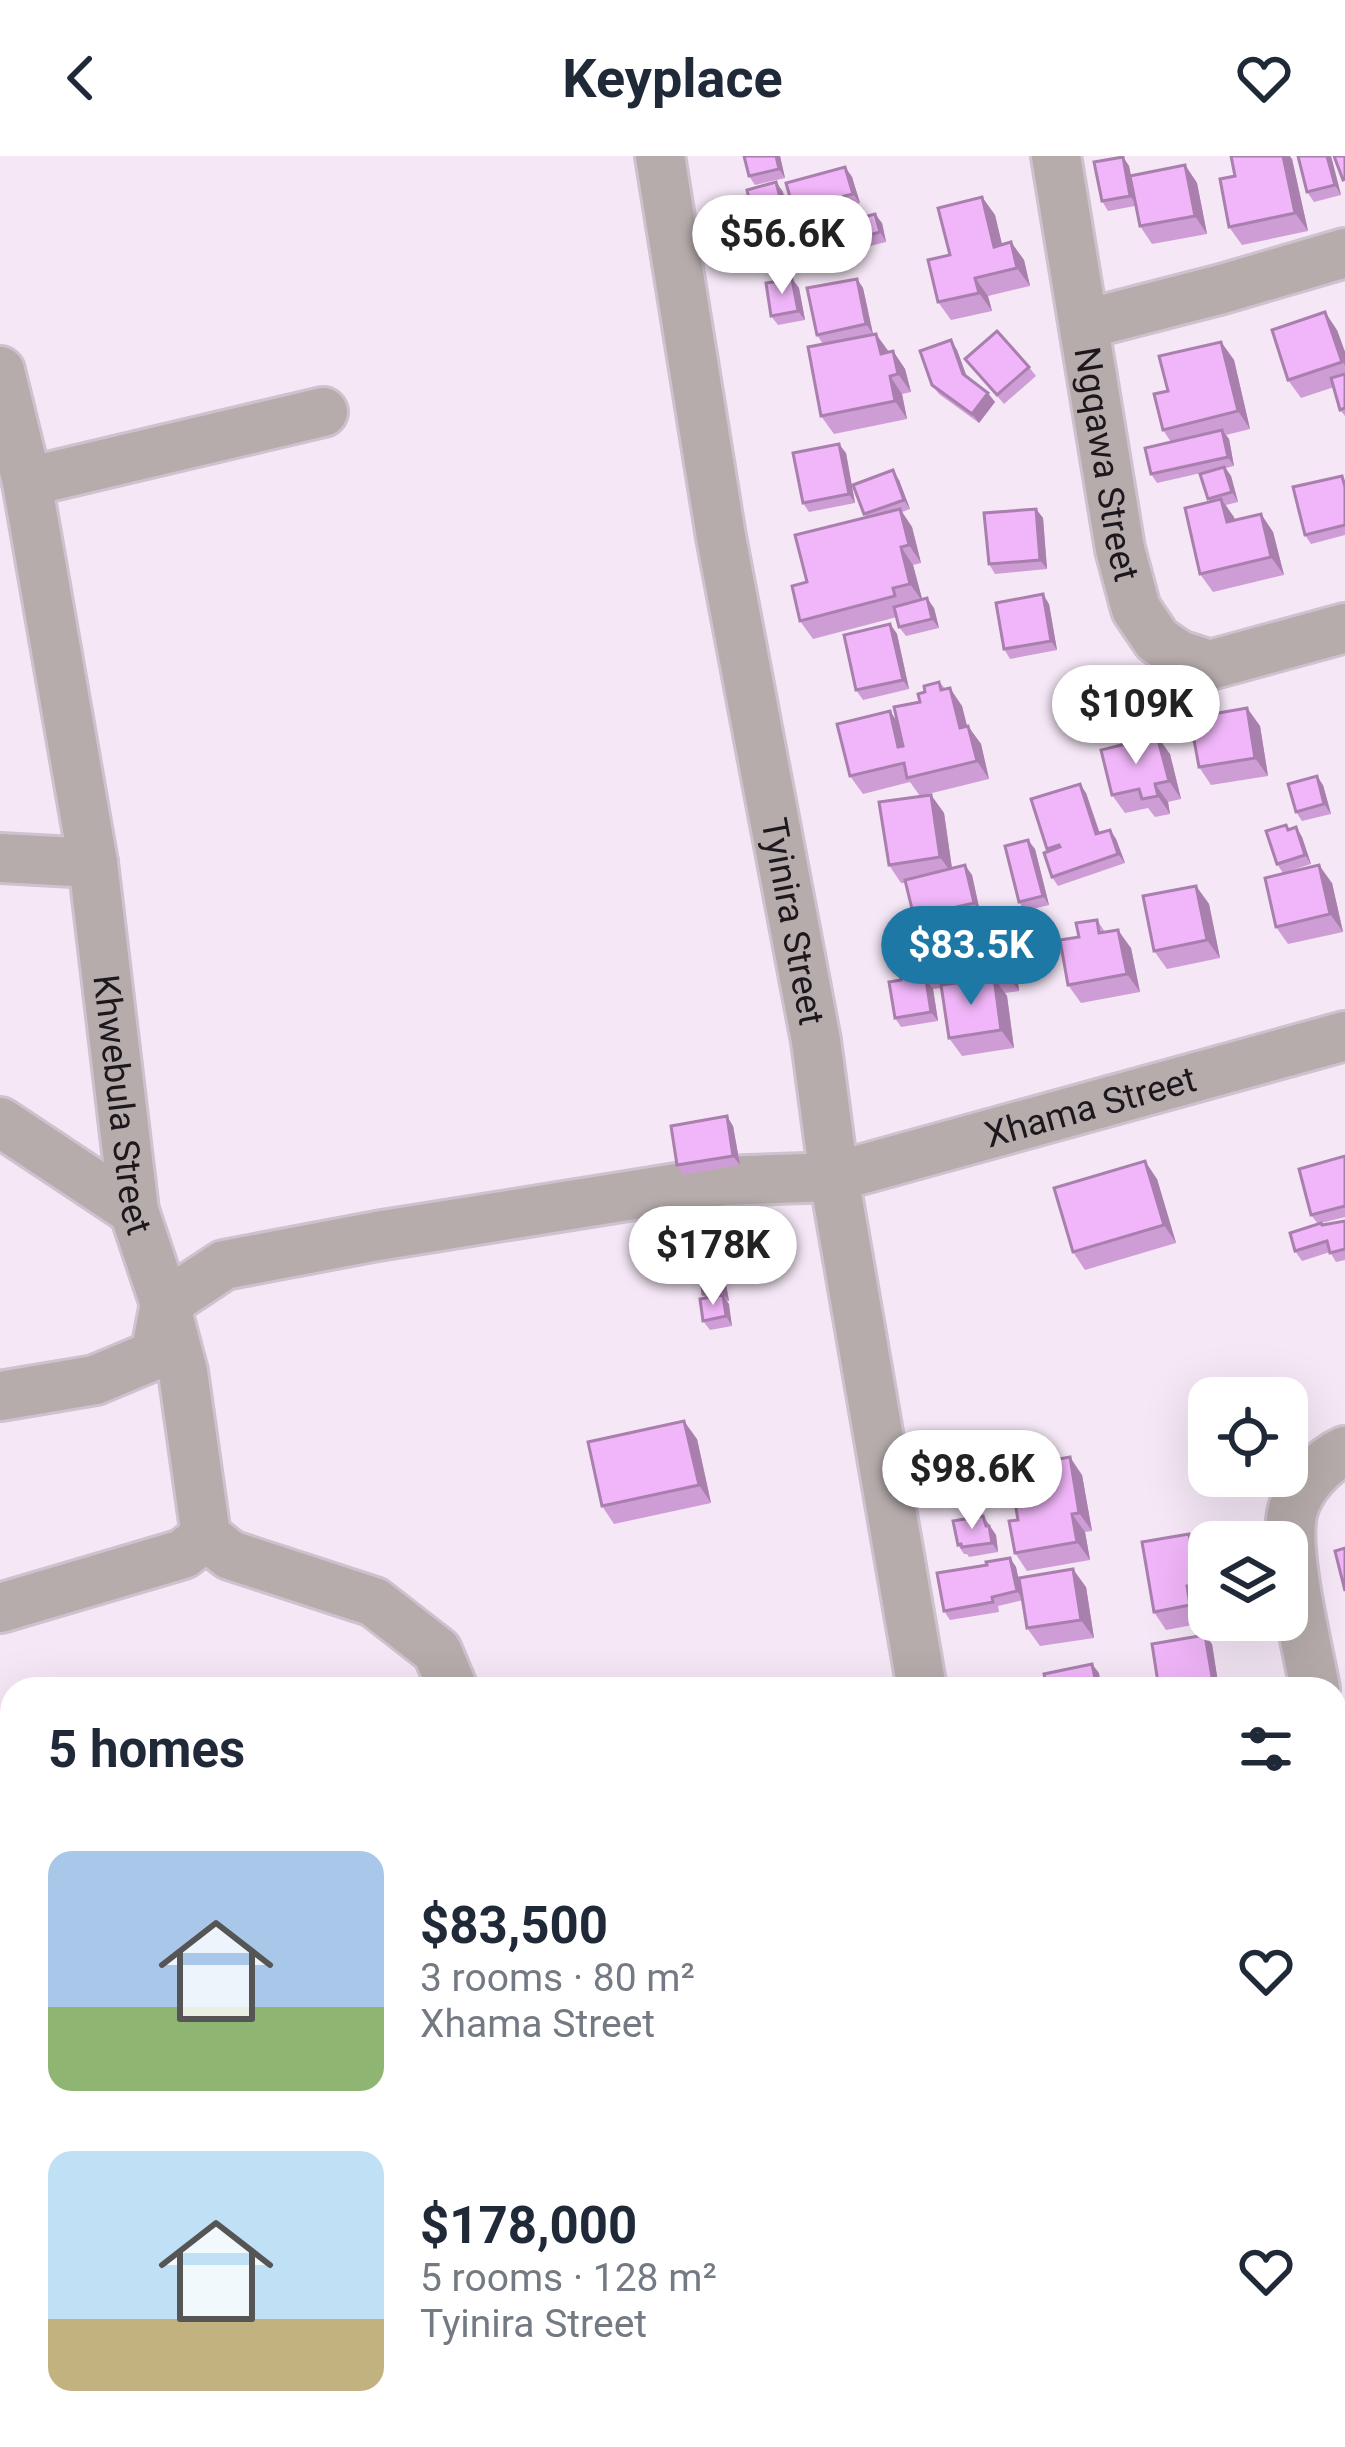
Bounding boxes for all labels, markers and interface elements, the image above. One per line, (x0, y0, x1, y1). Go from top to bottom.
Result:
icon: back (48, 45, 114, 111)
icon: heart (1231, 45, 1297, 111)
text: Keyplace (562, 47, 783, 110)
pin: $56.6K (684, 195, 880, 297)
text: $56.6K (719, 211, 845, 257)
street label: Ngqawa Street (1065, 344, 1148, 586)
pin: $109K (1052, 665, 1220, 767)
text: $109K (1079, 681, 1193, 727)
street label: Tyinira Street (752, 815, 833, 1028)
pin: $83.5K (873, 906, 1069, 1008)
text: $83.5K (908, 922, 1034, 968)
street label: Khwebula Street (84, 972, 160, 1240)
street label: Xhama Street (980, 1058, 1201, 1156)
pin: $178K (629, 1206, 797, 1308)
text: $178K (656, 1222, 770, 1268)
map controls (1188, 1377, 1308, 1641)
button: locate (1188, 1377, 1308, 1497)
pin: $98.6K (874, 1430, 1070, 1532)
text: $98.6K (909, 1446, 1035, 1492)
button: layers (1188, 1521, 1308, 1641)
icon: filters (1233, 1716, 1299, 1782)
text: 5 homes (48, 1720, 245, 1779)
text: $83,500 (420, 1896, 608, 1955)
icon: home (144, 1899, 288, 2043)
icon: heart (1233, 1938, 1299, 2004)
text: 3 rooms · 80 m² (420, 1955, 695, 2001)
text: Xhama Street (420, 2001, 655, 2047)
text: $178,000 (420, 2196, 637, 2255)
icon: home (144, 2199, 288, 2343)
icon: heart (1233, 2238, 1299, 2304)
text: 5 rooms · 128 m² (420, 2255, 717, 2301)
text: Tyinira Street (420, 2301, 647, 2347)

